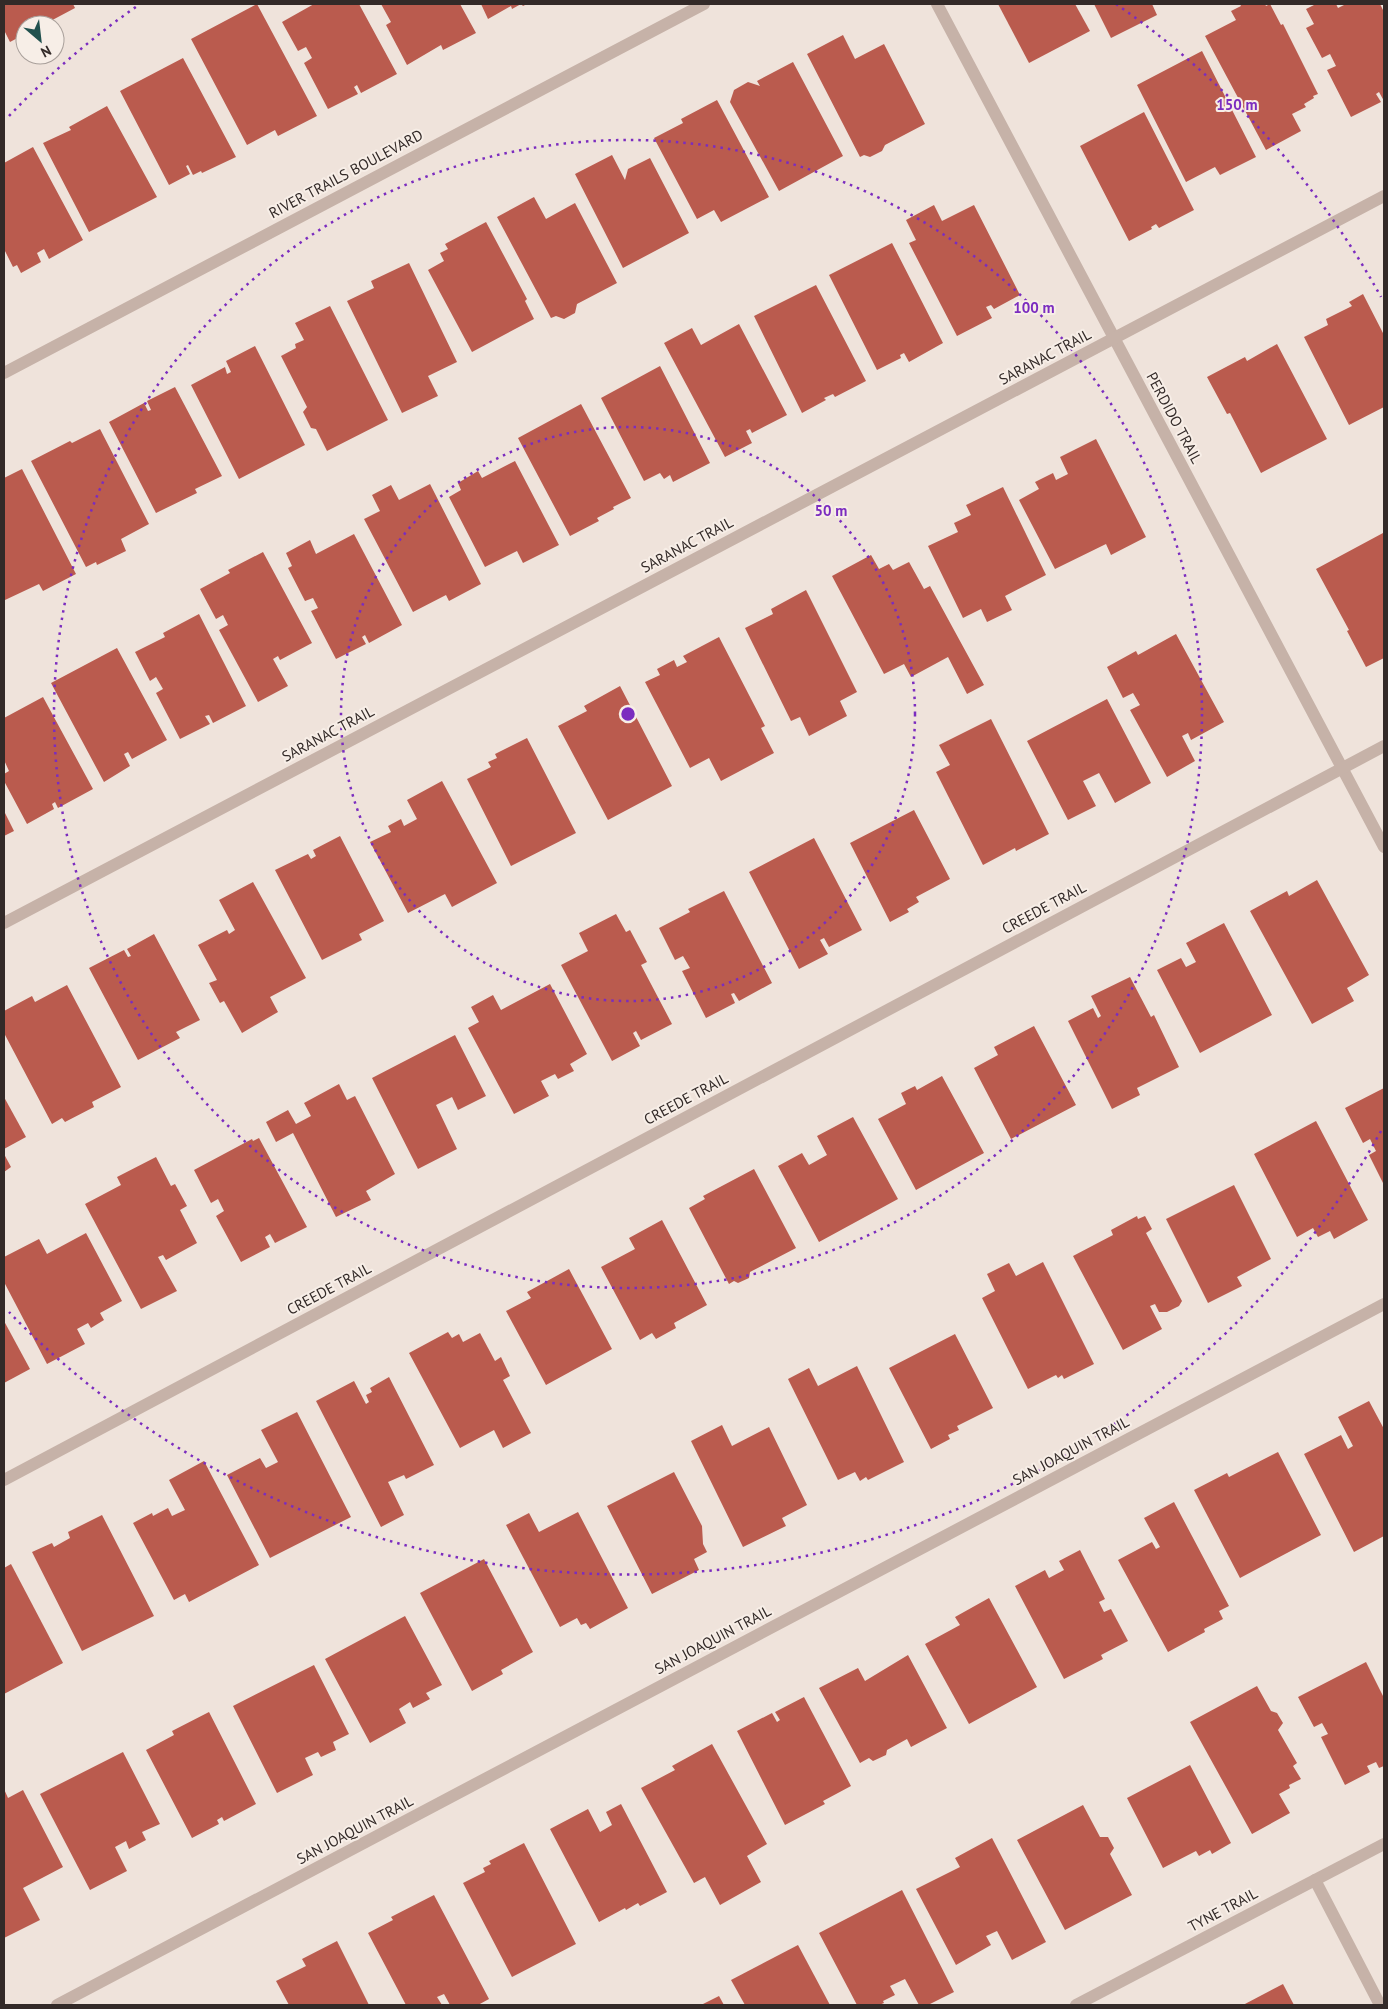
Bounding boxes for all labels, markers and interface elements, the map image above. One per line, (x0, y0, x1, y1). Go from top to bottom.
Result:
north arrow (15, 15, 65, 65)
text: N (38, 41, 54, 62)
text: 150 m (1216, 95, 1258, 114)
street label: RIVER TRAILS BOULEVARD (265, 125, 426, 222)
text: 100 m (1013, 298, 1055, 317)
street label: SARANAC TRAIL (995, 324, 1094, 389)
street label: PERDIDO TRAIL (1142, 369, 1207, 467)
text: 50 m (815, 501, 847, 520)
street label: SARANAC TRAIL (637, 512, 736, 577)
street label: SARANAC TRAIL (278, 701, 377, 766)
centre of rings (619, 705, 637, 723)
street label: CREEDE TRAIL (998, 877, 1089, 938)
street label: CREEDE TRAIL (640, 1068, 731, 1129)
street label: CREEDE TRAIL (283, 1258, 374, 1319)
street label: SAN JOAQUIN TRAIL (1009, 1412, 1133, 1489)
street label: SAN JOAQUIN TRAIL (651, 1601, 775, 1678)
street label: SAN JOAQUIN TRAIL (293, 1791, 417, 1868)
street label: TYNE TRAIL (1185, 1883, 1261, 1936)

